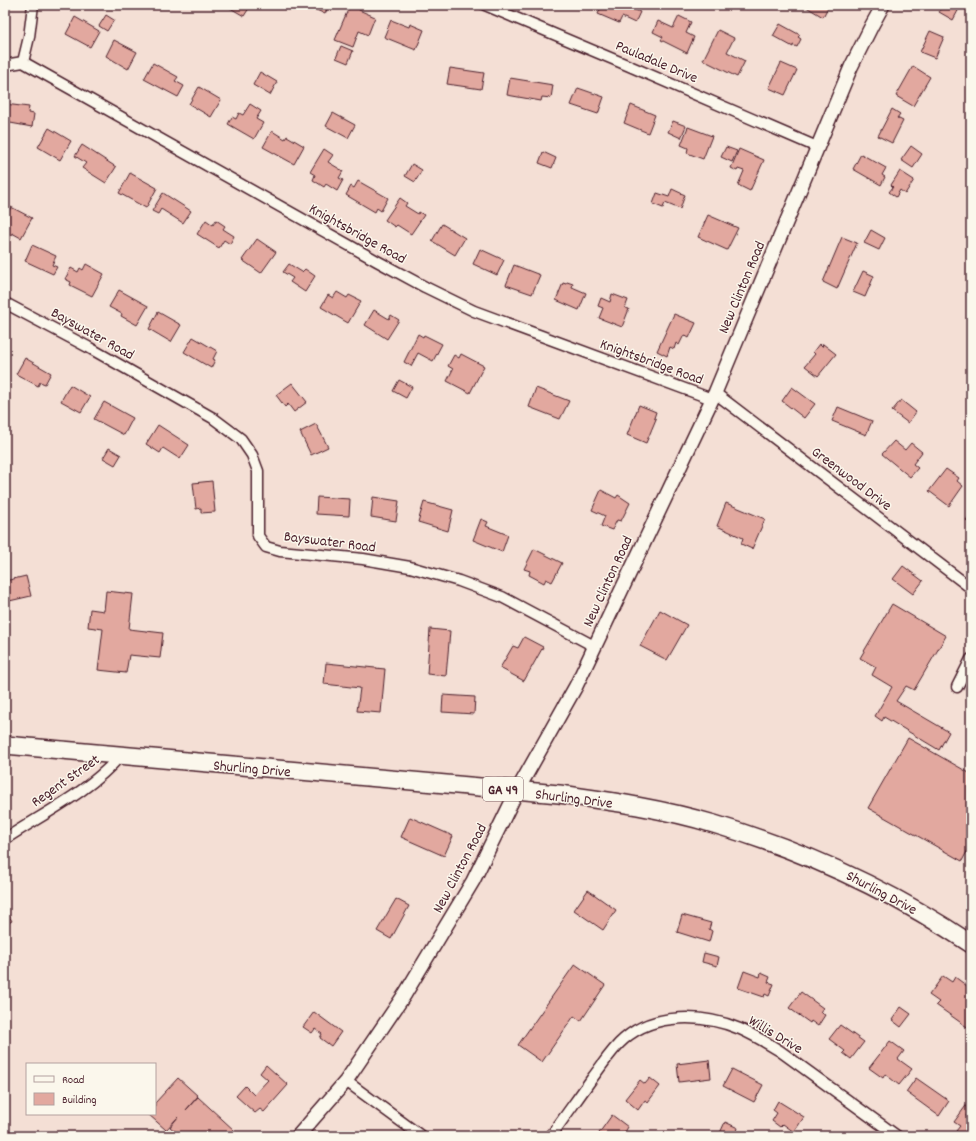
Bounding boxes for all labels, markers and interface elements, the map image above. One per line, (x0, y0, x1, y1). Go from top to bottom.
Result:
street label: Pauladale Drive (612, 36, 701, 90)
street label: Knightsbridge Road (304, 199, 410, 271)
street label: New Clinton Road (713, 238, 772, 337)
street label: Bayswater Road (46, 303, 138, 367)
street label: Knightsbridge Road (597, 334, 706, 392)
street label: Greenwood Drive (806, 442, 896, 517)
street label: Bayswater Road (283, 526, 377, 560)
street label: New Clinton Road (578, 533, 640, 631)
street label: Regent Street (27, 750, 105, 813)
street label: Shurling Drive (212, 756, 292, 784)
road number: GA 49 (483, 777, 523, 801)
street label: Shurling Drive (534, 784, 614, 816)
street label: New Clinton Road (428, 820, 494, 918)
street label: Shurling Drive (842, 866, 921, 922)
street label: Willis Drive (744, 1011, 807, 1061)
legend (26, 1063, 156, 1115)
text: Road (62, 1072, 84, 1089)
text: Building (62, 1092, 97, 1109)

